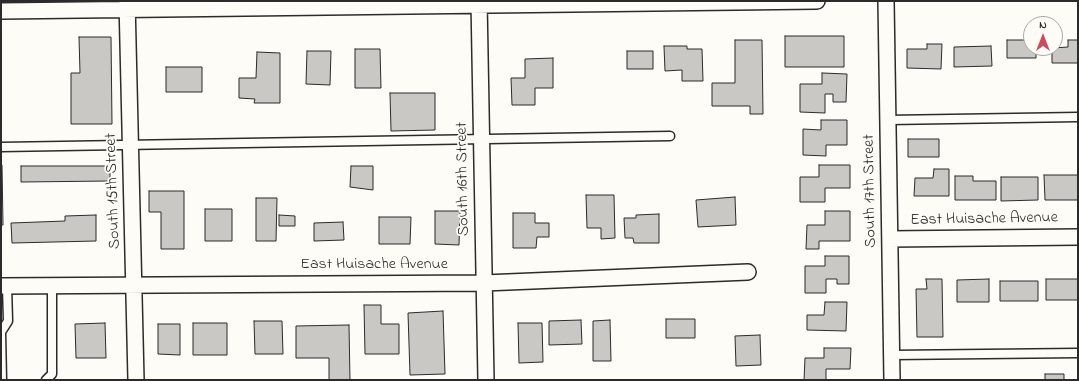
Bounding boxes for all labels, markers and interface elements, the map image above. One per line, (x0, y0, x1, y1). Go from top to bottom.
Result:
north arrow (1023, 16, 1063, 56)
text: N (1039, 17, 1047, 33)
street label: South 16th Street (453, 122, 475, 236)
street label: South 15th Street (102, 133, 126, 249)
street label: South 17th Street (860, 134, 882, 248)
street label: East Huisache Avenue (910, 209, 1058, 231)
street label: East Huisache Avenue (300, 255, 448, 275)

